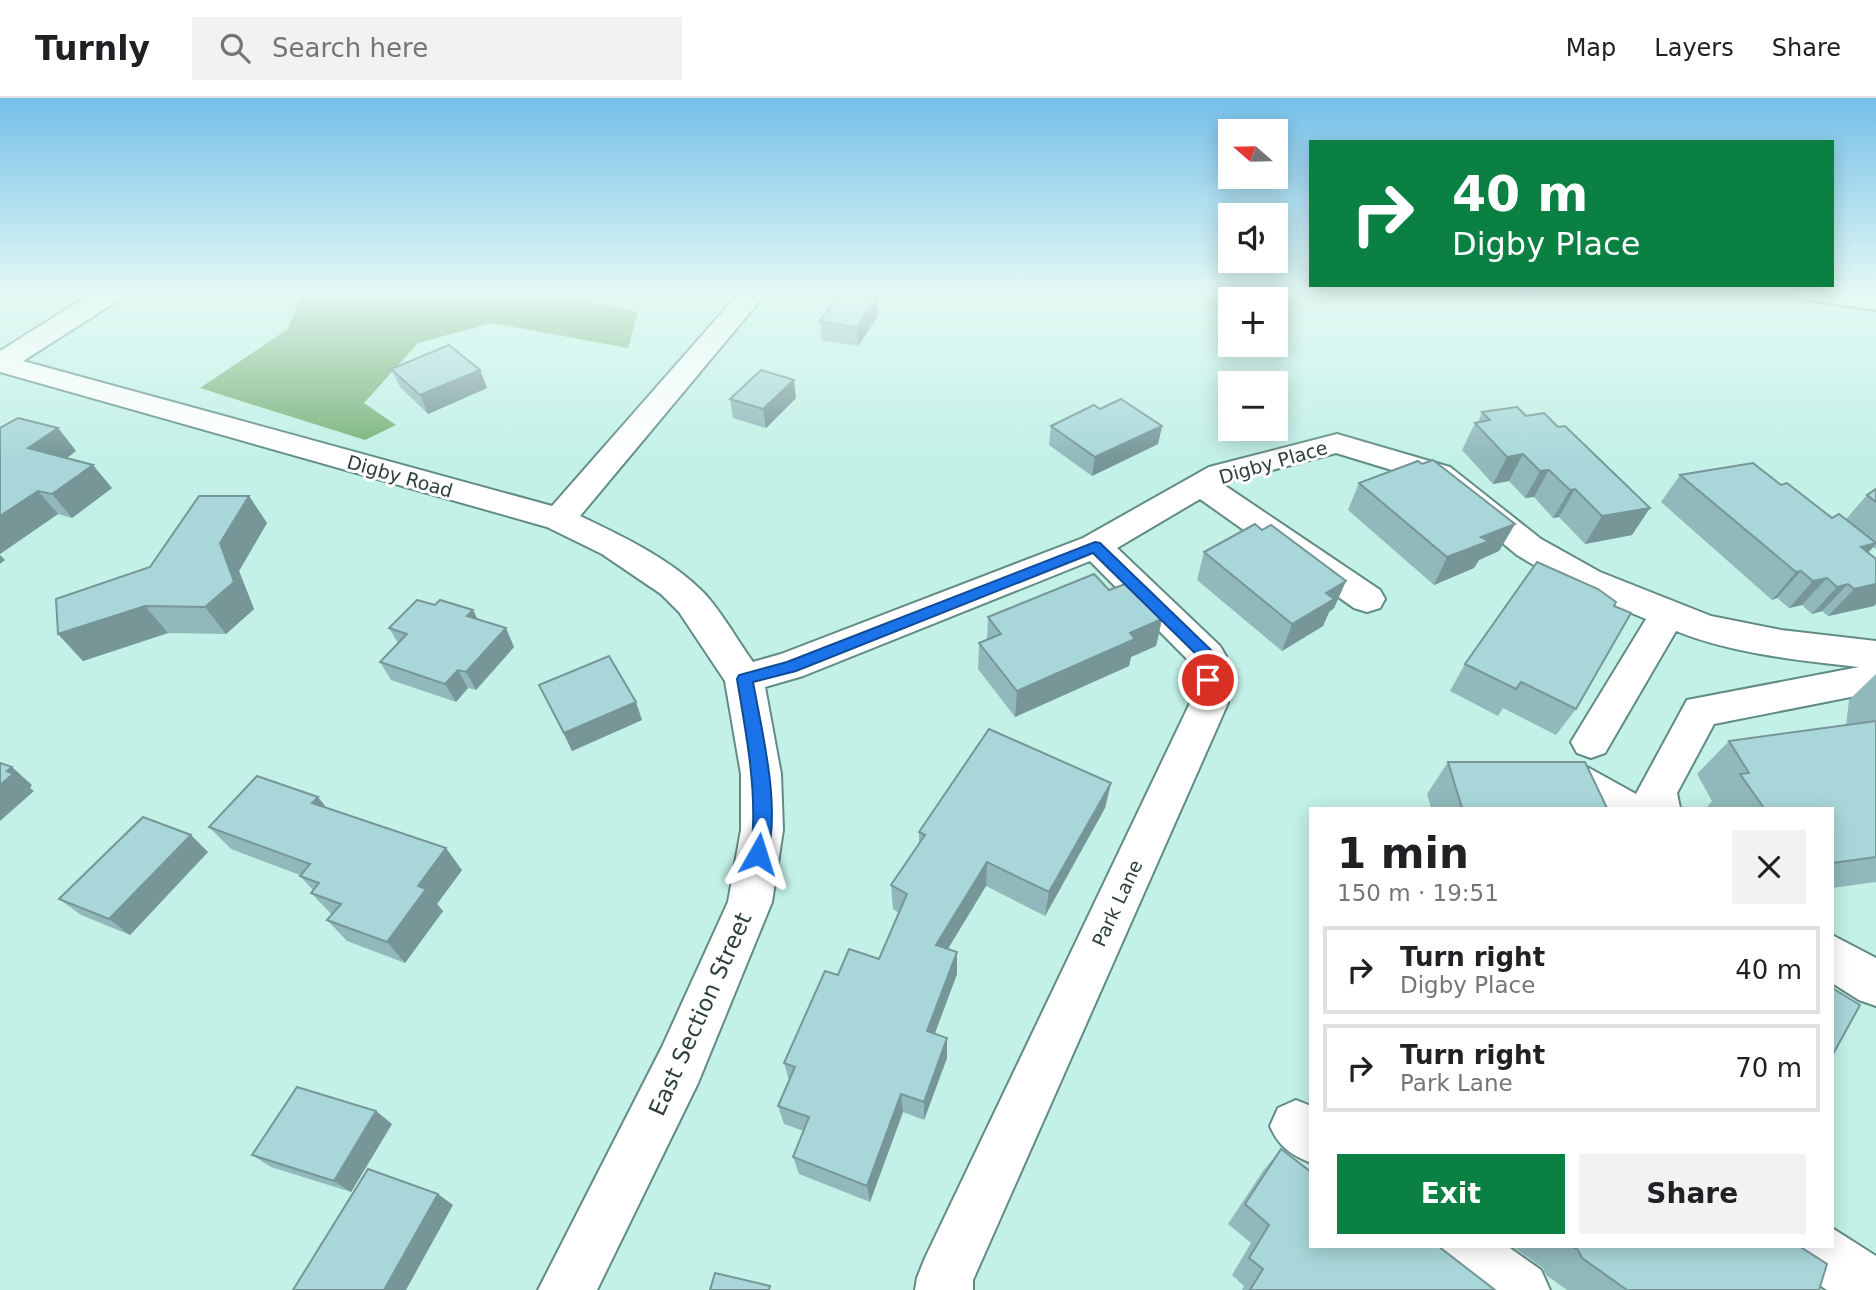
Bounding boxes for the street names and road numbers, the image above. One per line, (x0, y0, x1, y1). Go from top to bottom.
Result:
street label: Digby Place (1216, 436, 1330, 488)
street label: Digby Road (345, 450, 455, 502)
street label: Park Lane (1087, 856, 1147, 950)
street label: East Section Street (643, 908, 757, 1120)

